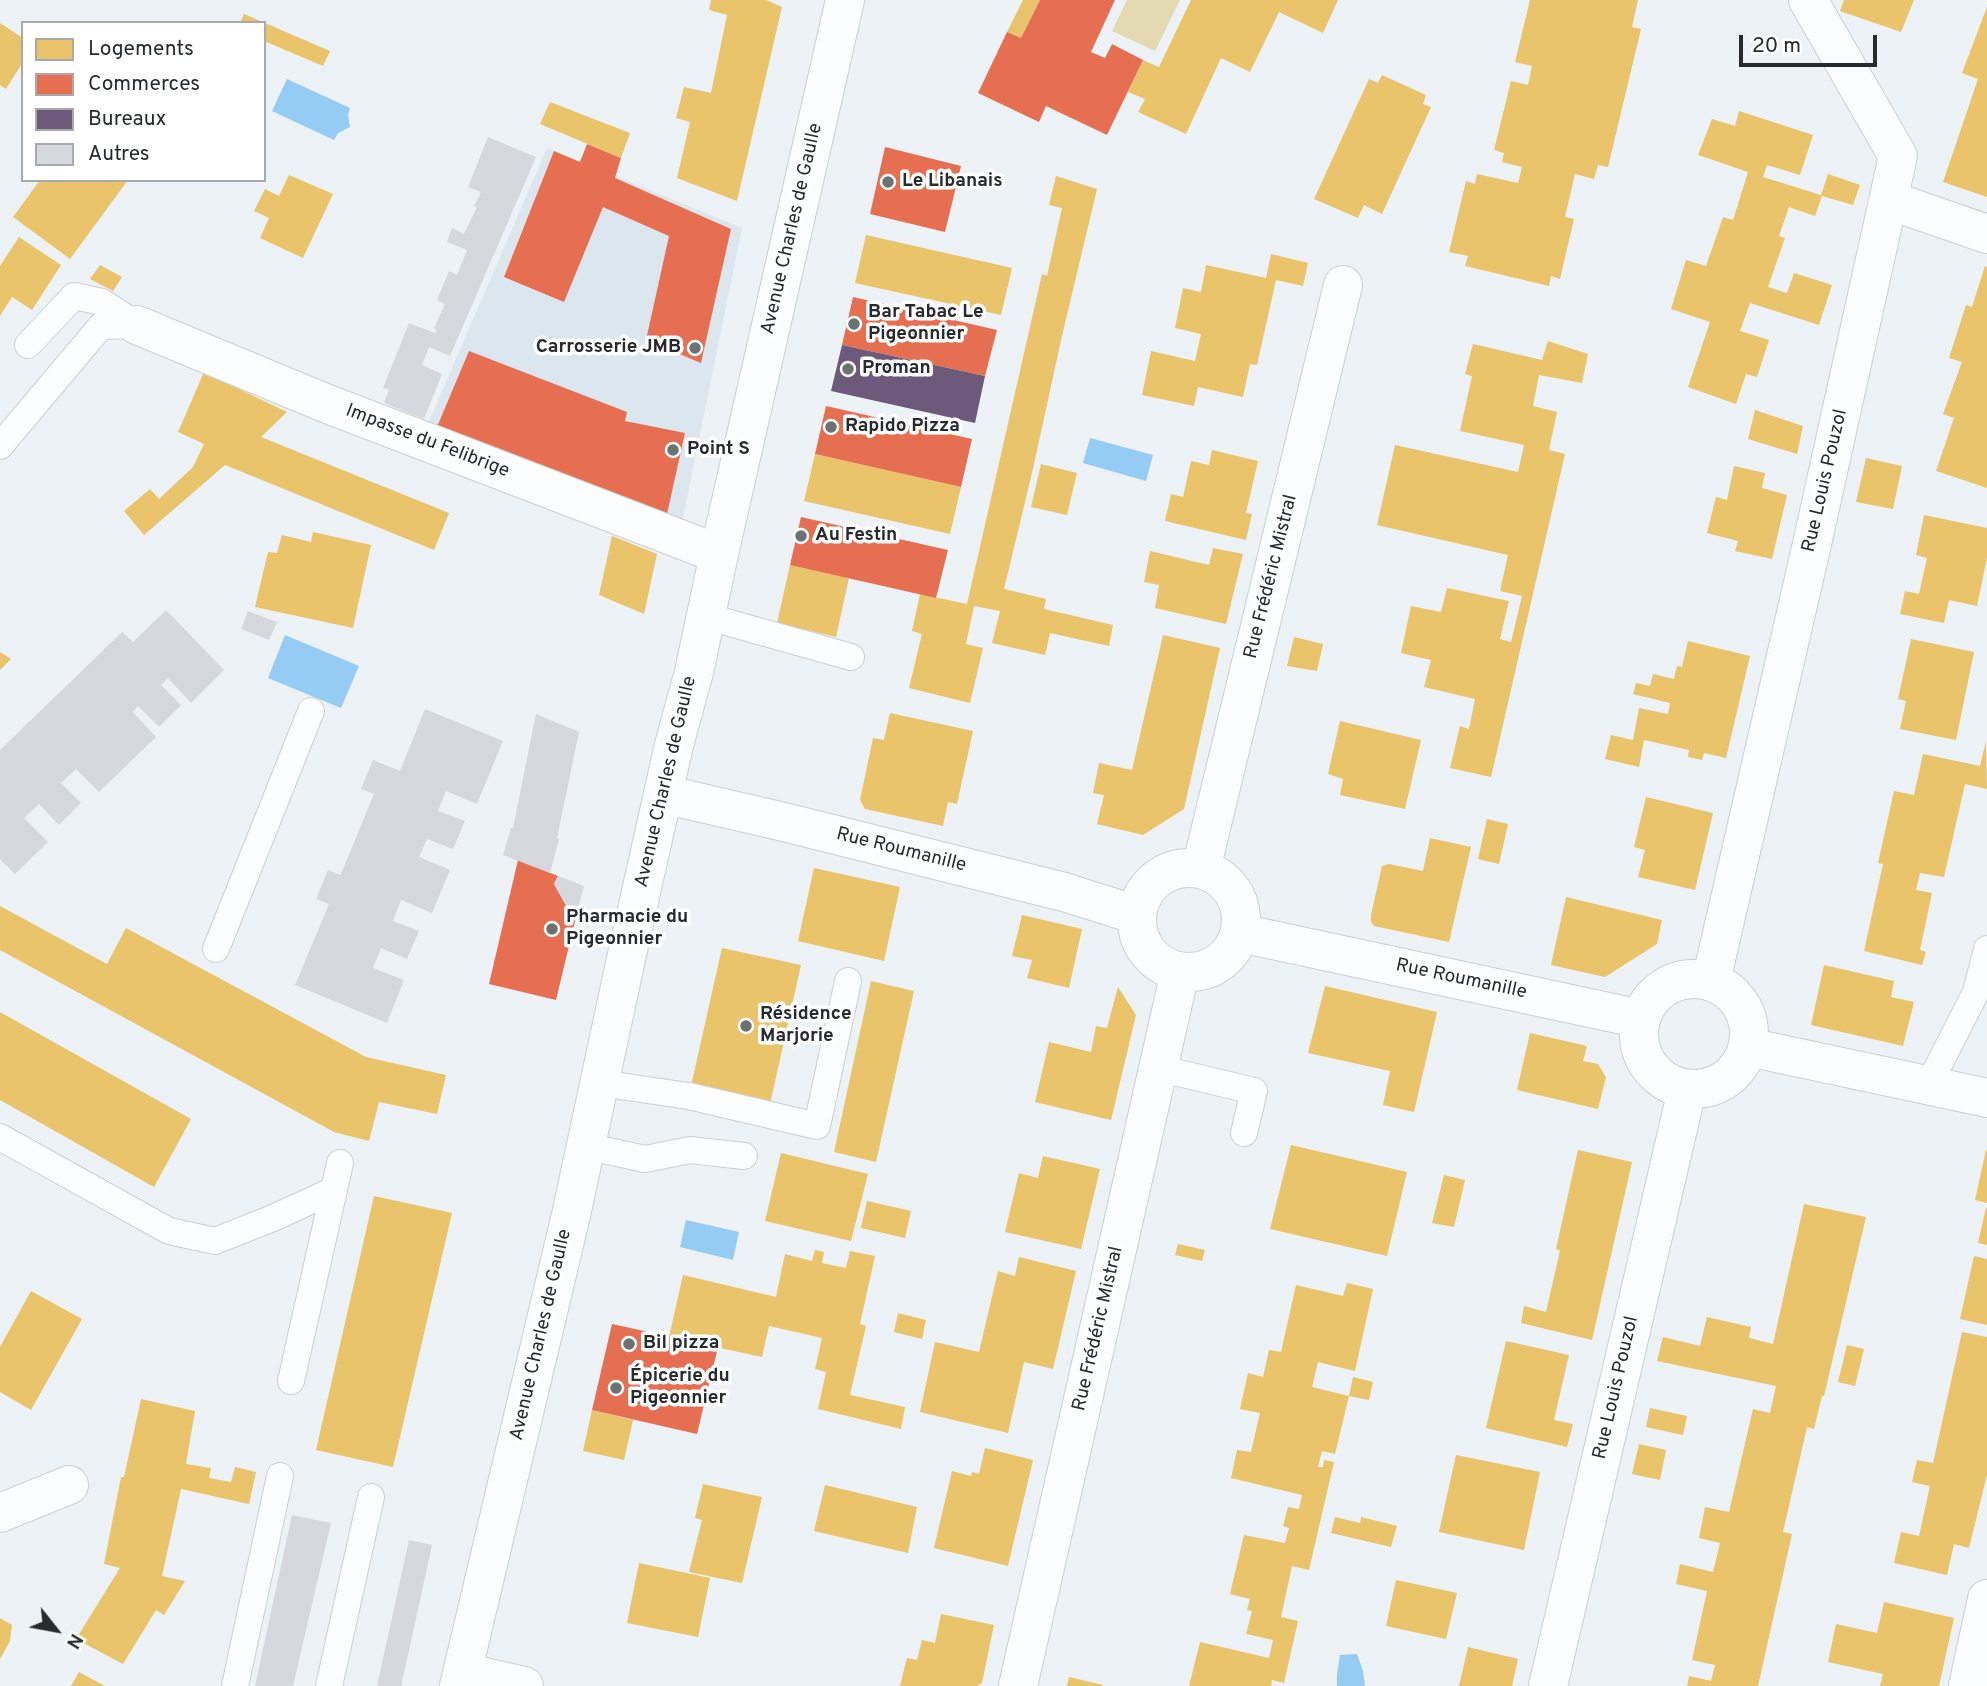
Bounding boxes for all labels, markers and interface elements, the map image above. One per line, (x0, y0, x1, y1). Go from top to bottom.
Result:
legend (21, 21, 266, 182)
scale bar (1742, 21, 1880, 65)
text: 20 m (1752, 33, 1801, 60)
text: Logements (88, 36, 194, 63)
text: Commerces (88, 71, 200, 98)
text: Bureaux (88, 106, 166, 133)
street label: Avenue Charles de Gaulle (758, 121, 828, 337)
text: Autres (88, 141, 150, 168)
place label: Le Libanais (902, 171, 1003, 193)
marker: Le Libanais (880, 174, 896, 190)
place label: Bar Tabac Le Pigeonnier (868, 302, 983, 346)
marker: Bar Tabac Le Pigeonnier (846, 316, 862, 332)
place label: Carrosserie JMB (536, 337, 681, 359)
marker: Carrosserie JMB (687, 340, 703, 356)
place label: Proman (862, 358, 931, 380)
marker: Proman (840, 361, 856, 377)
street label: Impasse du Felibrige (342, 400, 512, 484)
street label: Rue Louis Pouzol (1798, 407, 1854, 555)
place label: Rapido Pizza (845, 416, 960, 438)
marker: Rapido Pizza (823, 419, 839, 435)
place label: Point S (687, 439, 750, 461)
marker: Point S (665, 442, 681, 458)
street label: Rue Frédéric Mistral (1241, 493, 1303, 661)
place label: Au Festin (815, 525, 897, 547)
marker: Au Festin (793, 528, 809, 544)
street label: Avenue Charles de Gaulle (632, 674, 702, 890)
street label: Rue Roumanille (834, 824, 968, 878)
place label: Pharmacie du Pigeonnier (566, 907, 688, 951)
marker: Pharmacie du Pigeonnier (544, 921, 560, 937)
street label: Rue Roumanille (1393, 955, 1529, 1005)
place label: Résidence Marjorie (760, 1004, 852, 1048)
marker: Résidence Marjorie (738, 1018, 754, 1034)
street label: Avenue Charles de Gaulle (507, 1227, 577, 1443)
street label: Rue Frédéric Mistral (1069, 1244, 1129, 1414)
street label: Rue Louis Pouzol (1589, 1314, 1645, 1462)
place label: Bil pizza (643, 1333, 719, 1355)
marker: Bil pizza (621, 1336, 637, 1352)
place label: Épicerie du Pigeonnier (630, 1366, 730, 1410)
marker: Épicerie du Pigeonnier (608, 1380, 624, 1396)
north arrow (21, 1595, 91, 1665)
text: N (60, 1629, 88, 1653)

